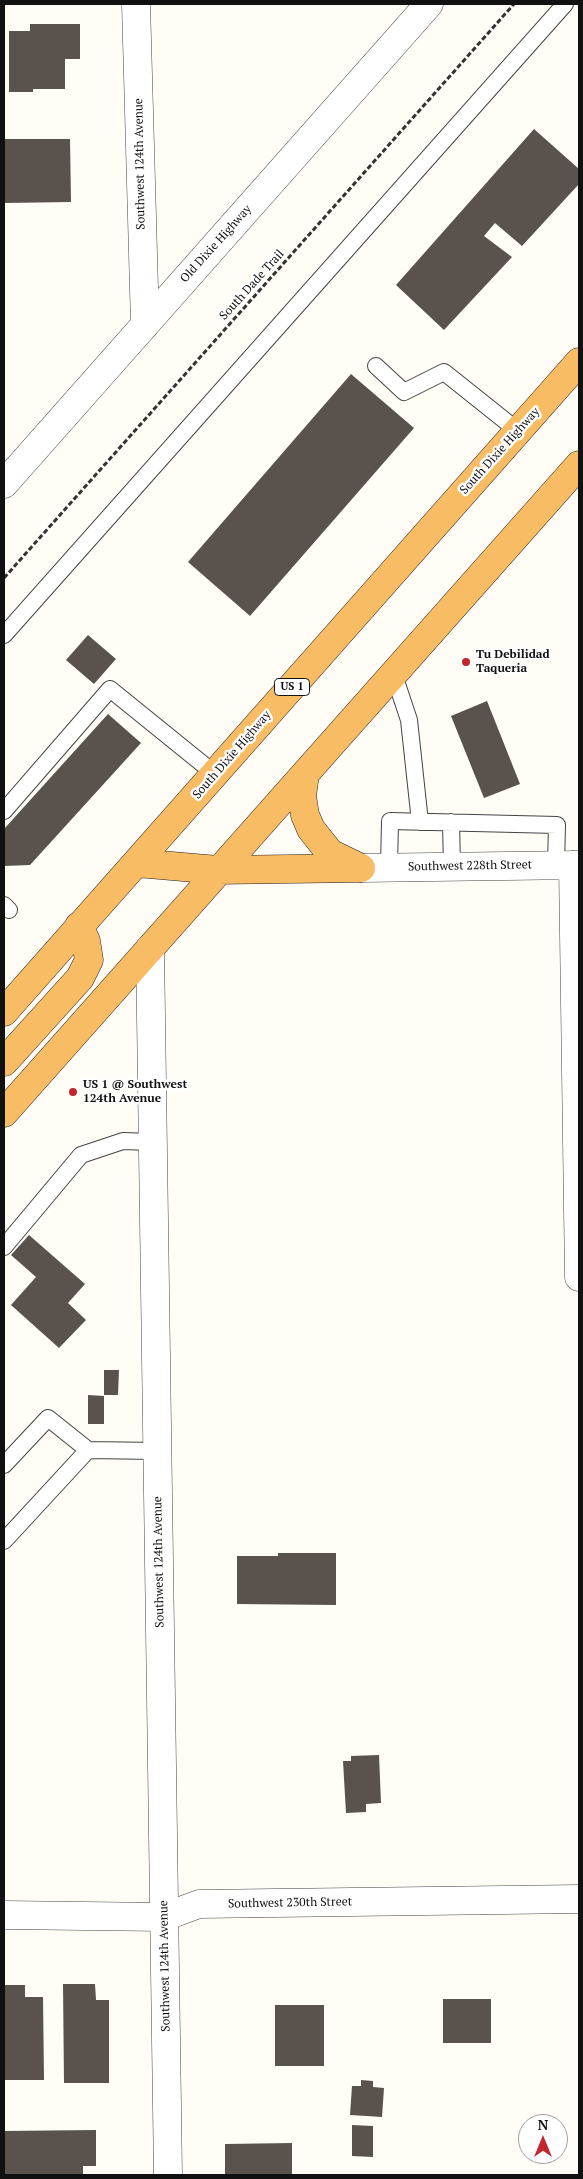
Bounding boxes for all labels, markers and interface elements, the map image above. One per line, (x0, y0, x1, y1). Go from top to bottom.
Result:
street label: Southwest 124th Avenue (132, 98, 148, 230)
street label: Old Dixie Highway (177, 202, 255, 286)
street label: South Dade Trail (217, 247, 287, 323)
street label: South Dixie Highway (457, 405, 543, 497)
place label: Tu Debilidad Taqueria (476, 648, 550, 676)
marker: Tu Debilidad Taqueria (460, 656, 472, 668)
road number: US 1 (274, 679, 310, 696)
street label: South Dixie Highway (190, 708, 274, 802)
street label: Southwest 228th Street (408, 858, 532, 874)
place label: US 1 @ Southwest 124th Avenue (83, 1078, 187, 1106)
marker: US 1 @ Southwest 124th Avenue (67, 1086, 79, 1098)
street label: Southwest 124th Avenue (151, 1496, 167, 1628)
street label: Southwest 230th Street (228, 1895, 352, 1911)
street label: Southwest 124th Avenue (157, 1900, 173, 2032)
north arrow (518, 2114, 568, 2164)
text: N (538, 2115, 548, 2134)

